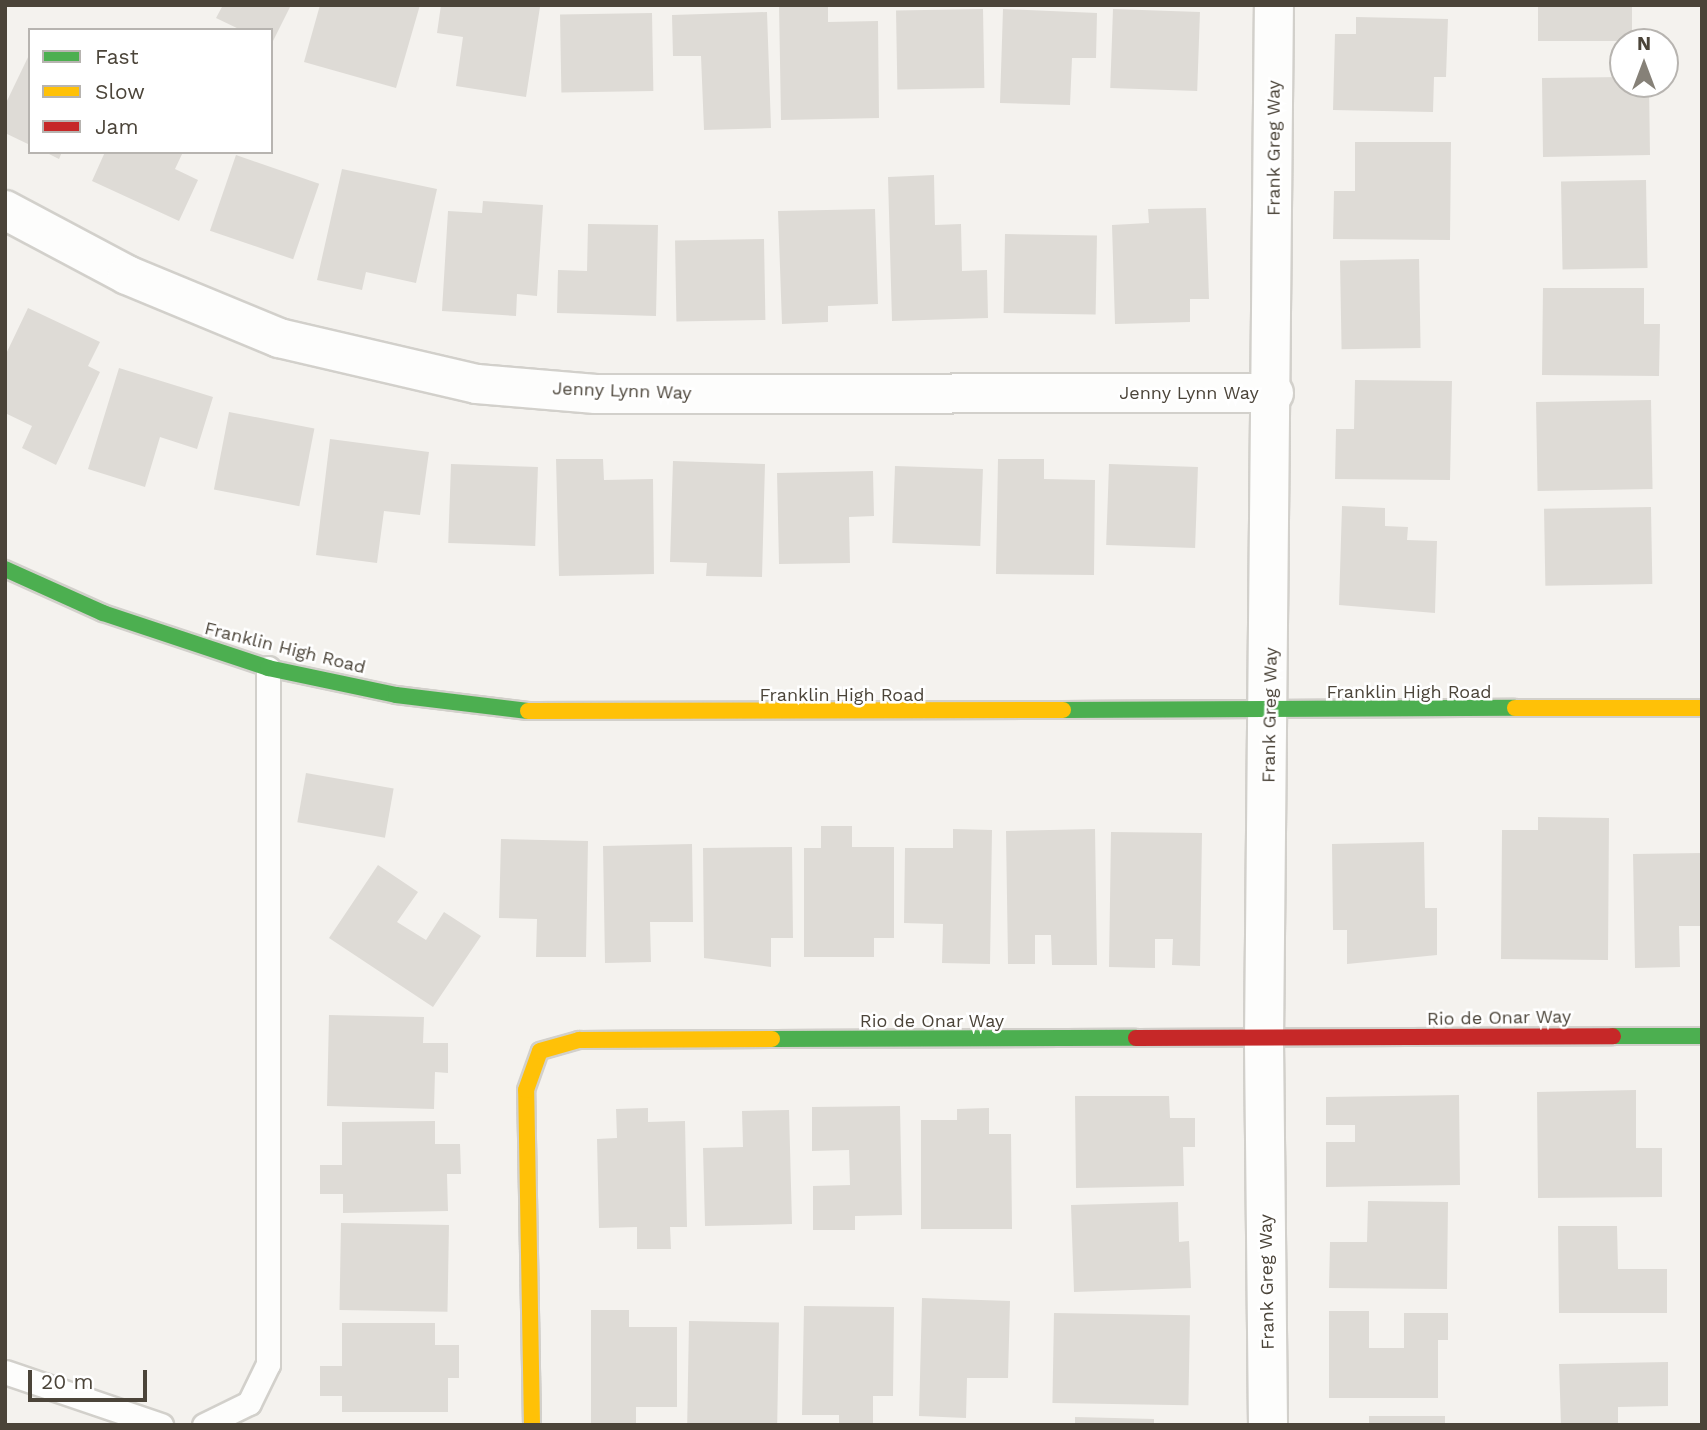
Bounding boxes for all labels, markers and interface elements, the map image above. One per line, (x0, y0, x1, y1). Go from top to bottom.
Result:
legend (28, 28, 273, 154)
north arrow (1609, 28, 1679, 98)
text: N (1637, 32, 1651, 55)
text: Fast (95, 44, 139, 69)
text: Slow (95, 79, 145, 104)
street label: Frank Greg Way (1263, 80, 1285, 216)
text: Jam (95, 114, 138, 139)
street label: Jenny Lynn Way (552, 378, 692, 404)
street label: Jenny Lynn Way (1119, 382, 1259, 404)
street label: Franklin High Road (202, 618, 368, 678)
street label: Frank Greg Way (1258, 646, 1282, 784)
street label: Franklin High Road (1326, 681, 1492, 703)
street label: Franklin High Road (759, 684, 925, 706)
street label: Rio de Onar Way (1426, 1006, 1572, 1030)
street label: Rio de Onar Way (859, 1010, 1005, 1032)
street label: Frank Greg Way (1255, 1213, 1279, 1351)
scale bar (32, 1356, 150, 1400)
text: 20 m (41, 1369, 93, 1394)

